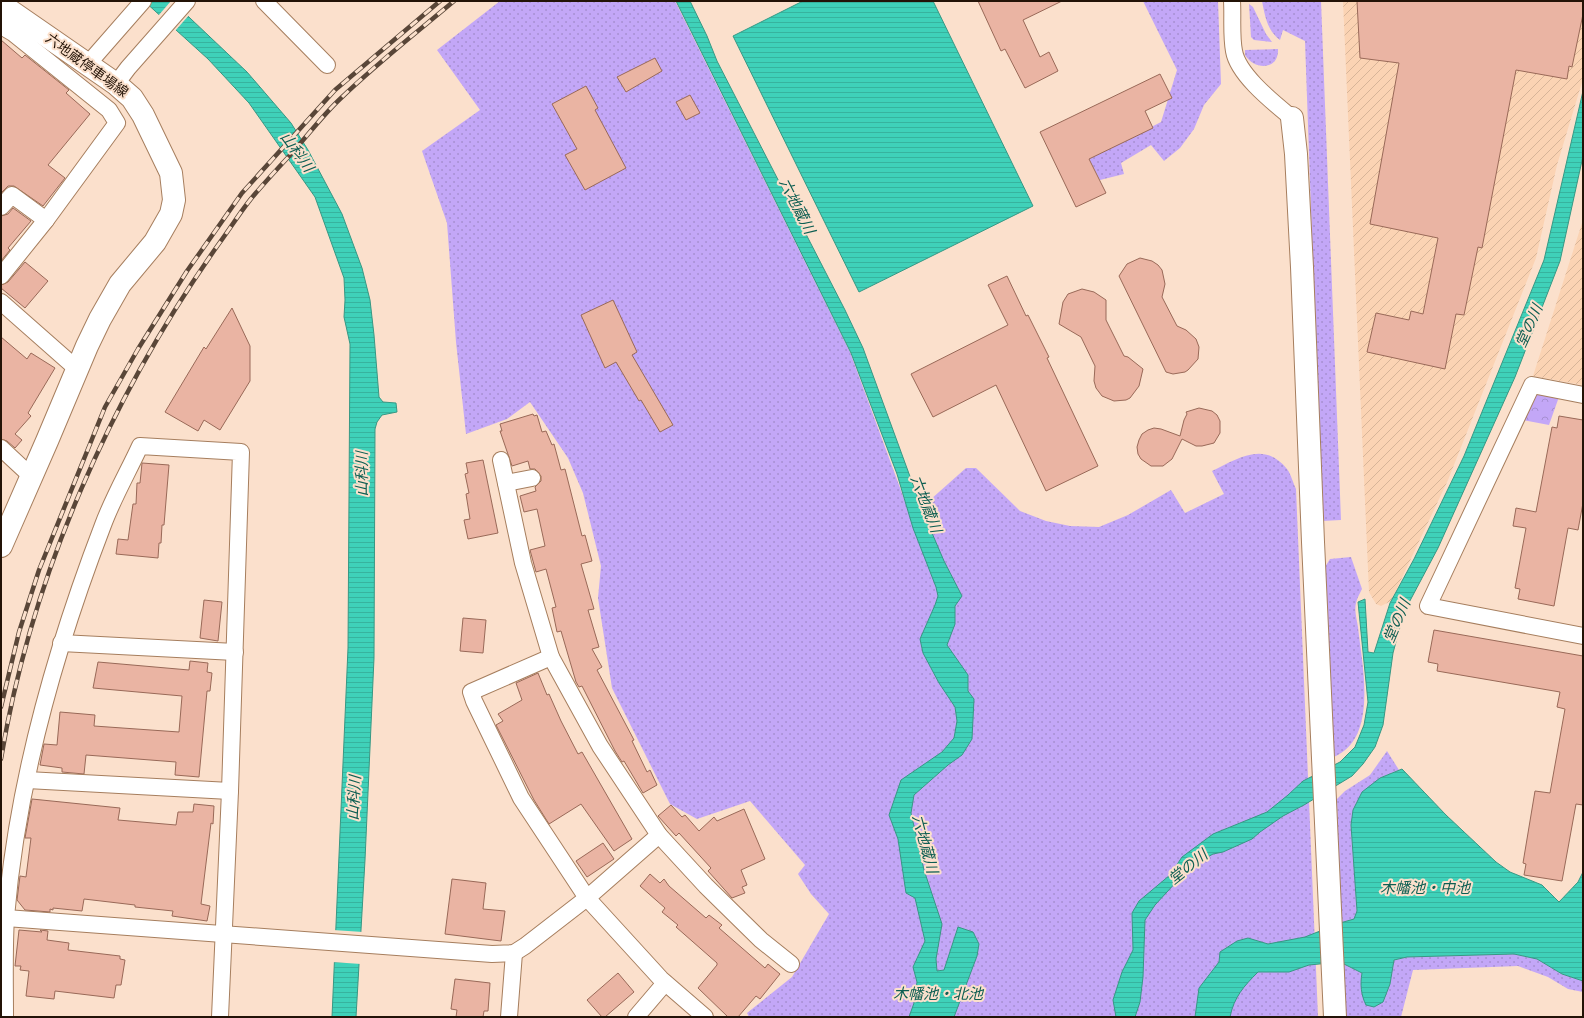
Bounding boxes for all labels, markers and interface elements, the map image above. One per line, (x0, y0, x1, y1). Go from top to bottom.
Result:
street label: 六地蔵停車場線 (42, 30, 131, 101)
water label: 山科川 (276, 129, 319, 177)
water label: 六地蔵川 (775, 175, 820, 239)
water label: 堂の川 (1512, 300, 1547, 350)
water label: 山科川 (353, 450, 371, 497)
water label: 六地蔵川 (907, 473, 946, 537)
water label: 堂の川 (1380, 595, 1415, 645)
water label: 山科川 (344, 773, 364, 821)
water label: 六地蔵川 (909, 813, 942, 877)
water label: 堂の川 (1165, 845, 1213, 888)
water label: 木幡池・中池 (1380, 879, 1472, 897)
water label: 木幡池・北池 (893, 985, 985, 1003)

